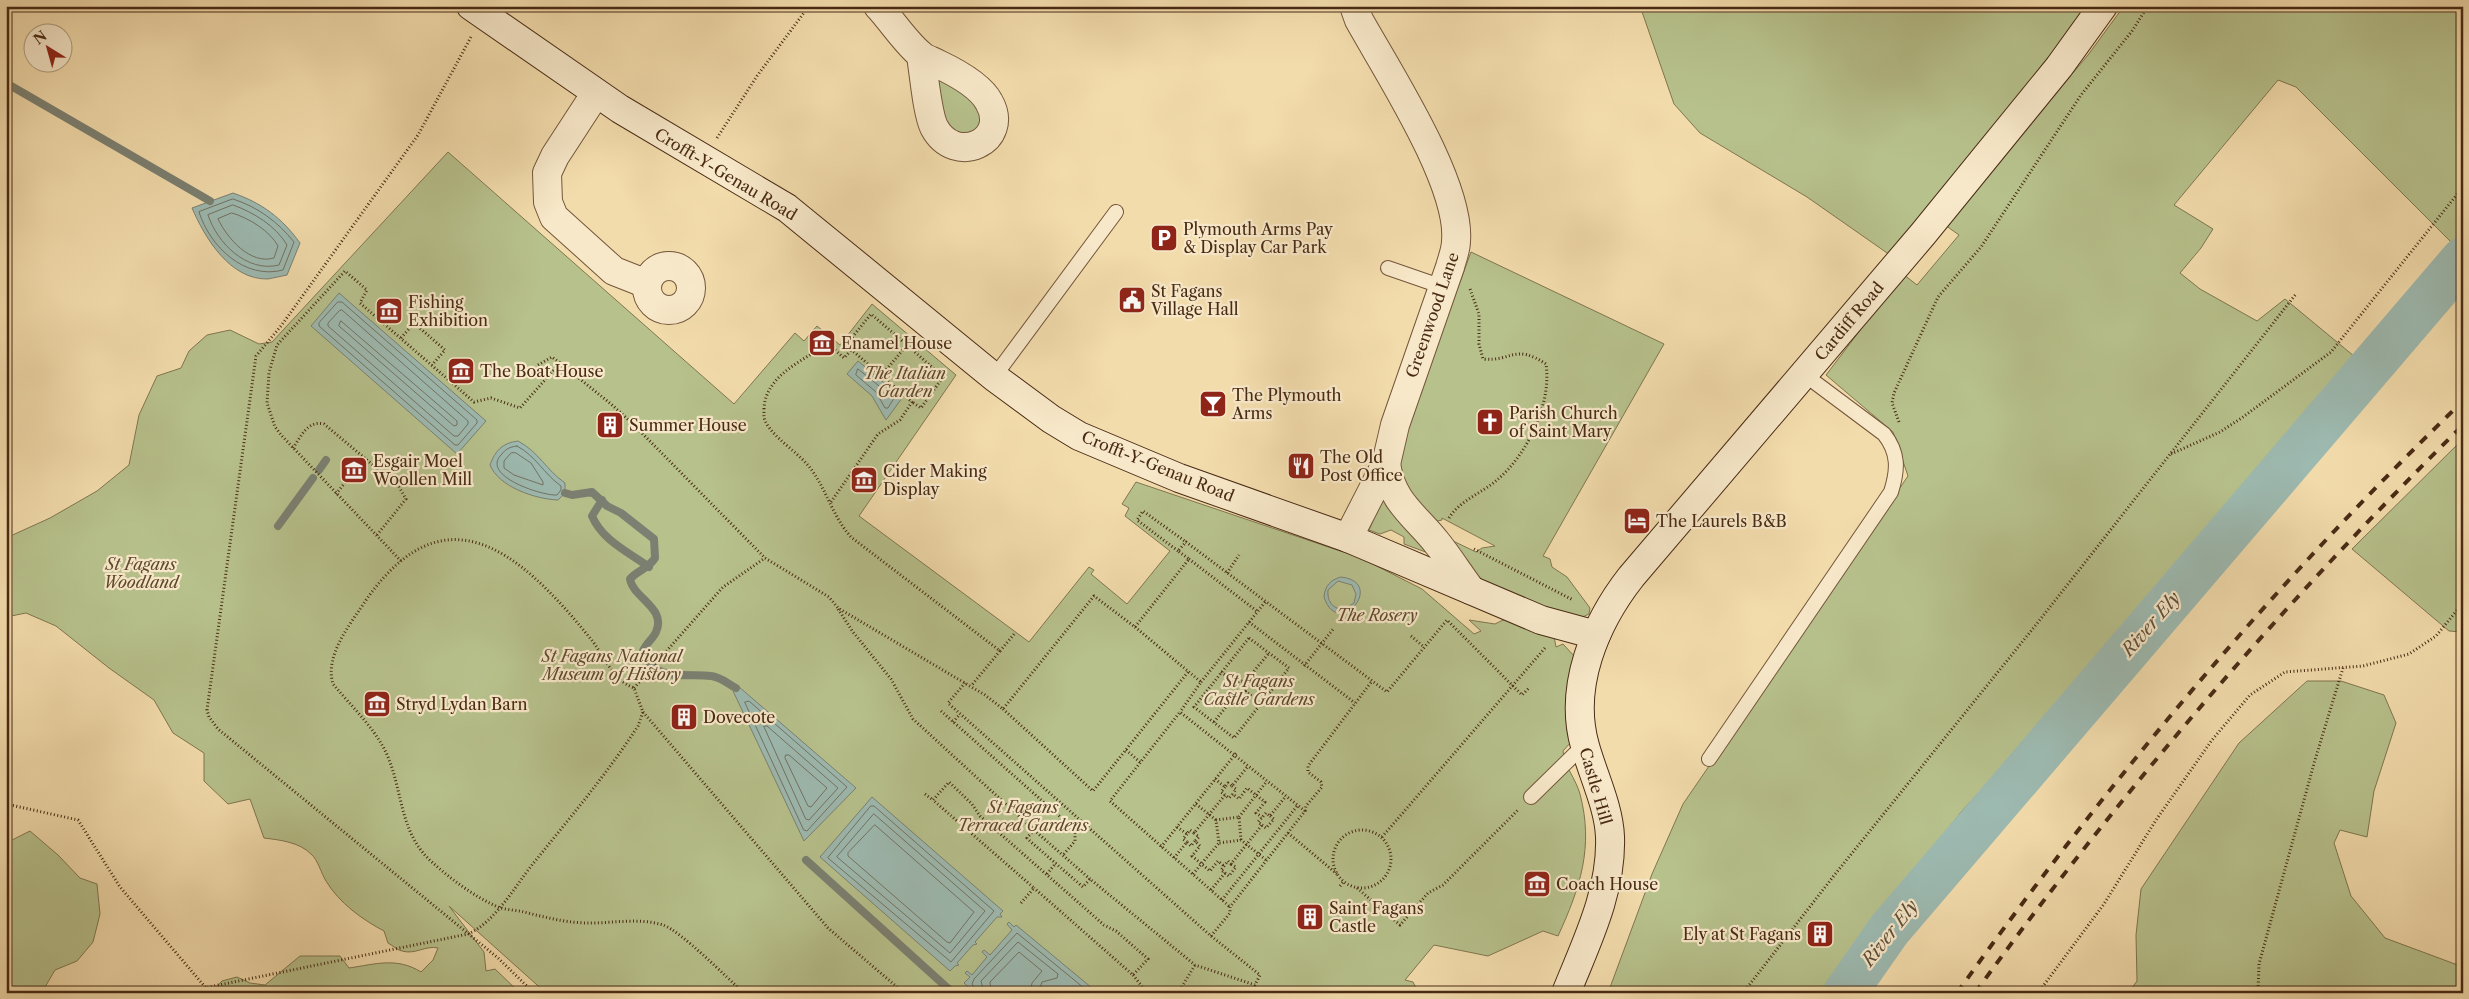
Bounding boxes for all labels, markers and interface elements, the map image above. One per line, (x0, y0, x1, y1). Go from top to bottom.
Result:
north arrow (22, 22, 72, 72)
text: N (30, 27, 50, 48)
street label: Crofft-Y-Genau Road (651, 124, 801, 225)
place label: Plymouth Arms Pay & Display Car Park (1183, 219, 1334, 257)
parking icon: Plymouth Arms Pay & Display Car Park (1149, 223, 1179, 253)
street label: Greenwood Lane (1401, 250, 1463, 380)
street label: Cardiff Road (1810, 277, 1888, 364)
place label: St Fagans Village Hall (1150, 281, 1239, 319)
public building icon: St Fagans Village Hall (1117, 285, 1147, 315)
place label: Fishing Exhibition (408, 292, 488, 330)
museum icon: Fishing Exhibition (374, 296, 404, 326)
museum icon: Enamel House (807, 328, 837, 358)
place label: Enamel House (841, 333, 952, 353)
museum icon: The Boat House (446, 356, 476, 386)
place label: The Boat House (480, 361, 604, 381)
park label: The Italian Garden (864, 363, 946, 401)
place label: The Plymouth Arms (1231, 385, 1342, 423)
bar icon: The Plymouth Arms (1198, 389, 1228, 419)
place label: Parish Church of Saint Mary (1509, 403, 1618, 441)
church icon: Parish Church of Saint Mary (1475, 407, 1505, 437)
building icon: Summer House (595, 410, 625, 440)
place label: Summer House (629, 415, 747, 435)
street label: Crofft-Y-Genau Road (1079, 426, 1237, 506)
place label: The Old Post Office (1320, 447, 1403, 485)
place label: Esgair Moel Woollen Mill (372, 451, 472, 489)
restaurant icon: The Old Post Office (1286, 451, 1316, 481)
museum icon: Esgair Moel Woollen Mill (339, 455, 369, 485)
place label: Cider Making Display (883, 461, 987, 499)
museum icon: Cider Making Display (849, 465, 879, 495)
hotel icon: The Laurels B&B (1622, 506, 1652, 536)
place label: The Laurels B&B (1656, 511, 1787, 531)
park label: St Fagans Woodland (104, 554, 180, 592)
water label: River Ely (2116, 587, 2185, 662)
park label: The Rosery (1337, 605, 1417, 625)
park label: St Fagans National Museum of History (541, 646, 684, 684)
park label: St Fagans Castle Gardens (1203, 671, 1315, 709)
museum icon: Stryd Lydan Barn (362, 689, 392, 719)
place label: Stryd Lydan Barn (396, 694, 527, 714)
building icon: Dovecote (669, 702, 699, 732)
place label: Dovecote (703, 707, 775, 727)
street label: Castle Hill (1575, 745, 1617, 827)
park label: St Fagans Terraced Gardens (958, 797, 1088, 835)
museum icon: Coach House (1522, 869, 1552, 899)
place label: Coach House (1556, 874, 1658, 894)
water label: River Ely (1856, 895, 1923, 972)
place label: Saint Fagans Castle (1329, 898, 1424, 936)
building icon: Saint Fagans Castle (1295, 902, 1325, 932)
building icon: Ely at St Fagans (1805, 919, 1835, 949)
place label: Ely at St Fagans (1683, 924, 1801, 944)

